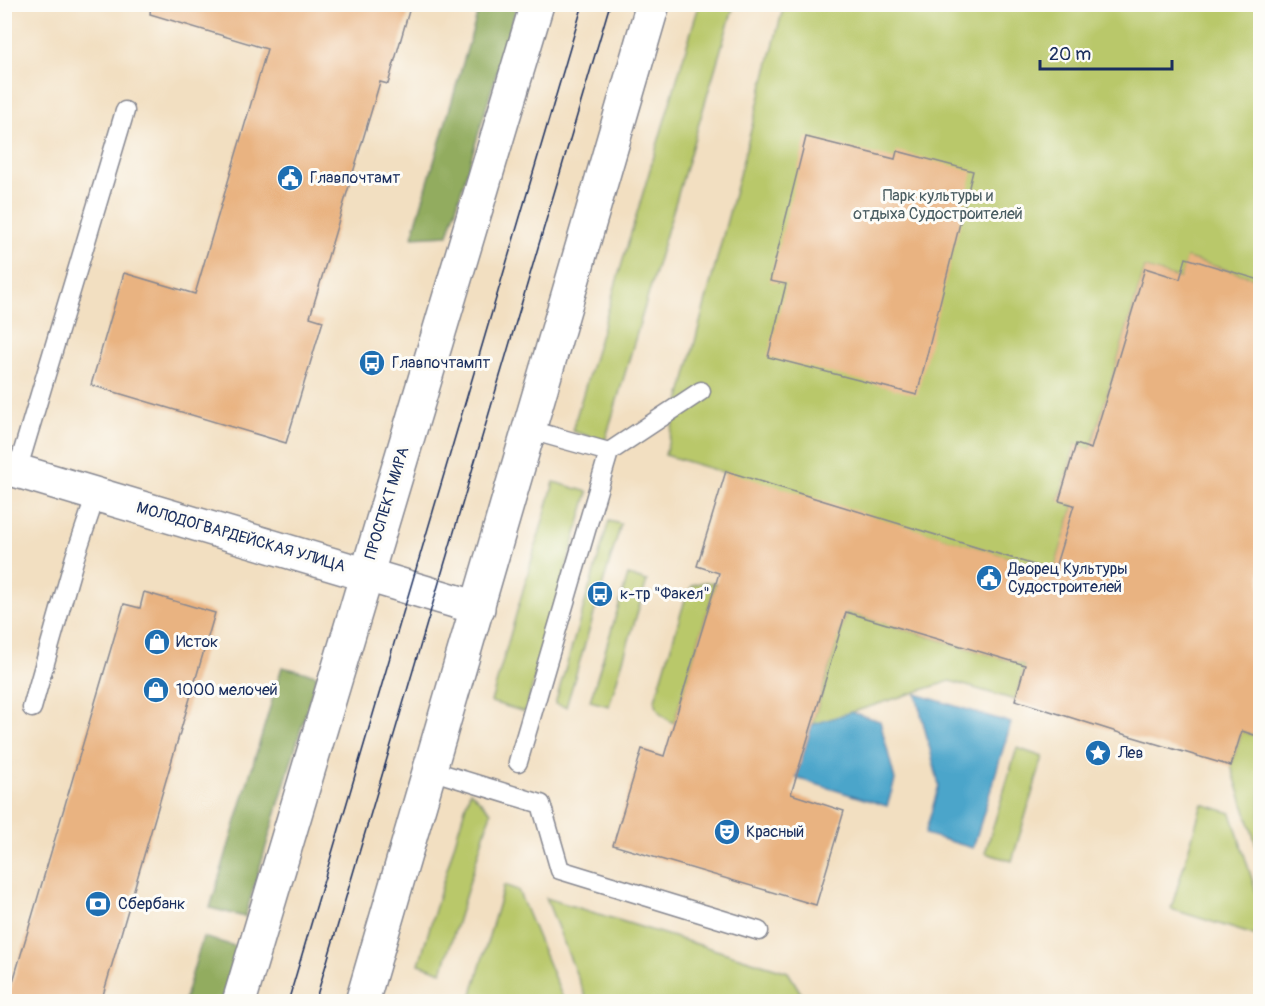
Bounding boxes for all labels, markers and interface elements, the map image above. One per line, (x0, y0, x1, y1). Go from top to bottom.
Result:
scale bar (1040, 33, 1172, 71)
text: 20 m (1049, 43, 1091, 66)
public building icon: Главпочтамт (275, 163, 305, 193)
place label: Главпочтамт (310, 168, 400, 188)
park label: Парк культуры и отдыха Судостроителей (853, 186, 1023, 224)
bus stop icon: Главпочтампт (357, 348, 387, 378)
place label: Главпочтампт (392, 353, 490, 373)
street label: ПРОСПЕКТ МИРА (360, 444, 414, 562)
street label: МОЛОДОГВАРДЕЙСКАЯ УЛИЦА (134, 498, 348, 576)
place label: Дворец Культуры Судостроителей (1007, 559, 1128, 597)
public building icon: Дворец Культуры Судостроителей (974, 563, 1004, 593)
bus stop icon: к-тр "Факел" (585, 579, 615, 609)
place label: к-тр "Факел" (620, 584, 710, 604)
shop icon: Исток (142, 627, 172, 657)
place label: Исток (176, 632, 218, 652)
shop icon: 1000 мелочей (141, 675, 171, 705)
place label: 1000 мелочей (176, 680, 278, 700)
place icon: Лев (1083, 738, 1113, 768)
place label: Лев (1117, 743, 1143, 763)
theatre icon: Красный (712, 817, 742, 847)
place label: Красный (746, 822, 804, 842)
bank icon: Сбербанк (83, 889, 113, 919)
place label: Сбербанк (118, 894, 185, 914)

